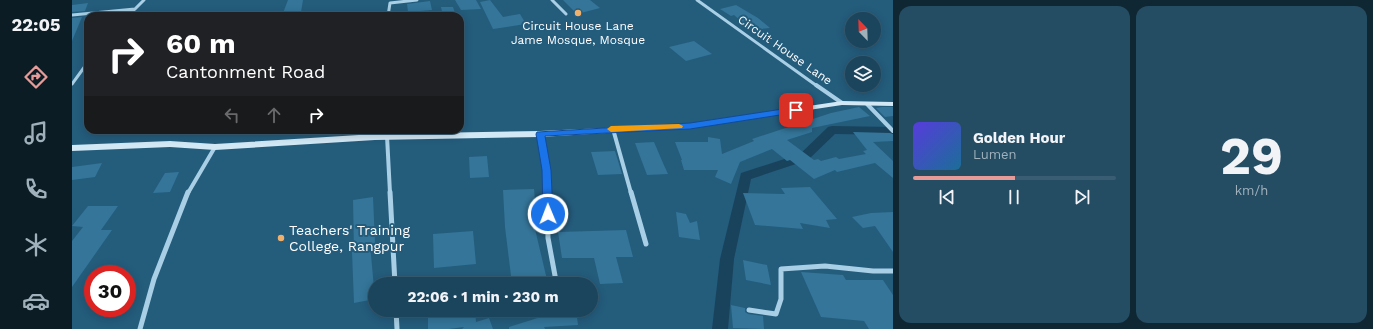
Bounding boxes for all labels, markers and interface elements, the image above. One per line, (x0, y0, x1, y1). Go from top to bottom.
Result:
marker: Circuit House Lane Jame Mosque, Mosque (573, 8, 583, 18)
street label: Circuit House Lane (735, 12, 835, 88)
north arrow (845, 12, 881, 48)
map controls (845, 12, 881, 92)
text: 22:05 (12, 14, 60, 35)
place label: Circuit House Lane Jame Mosque, Mosque (511, 19, 645, 47)
text: 60 m (166, 27, 236, 60)
icon: right (100, 28, 152, 80)
button: layers (845, 56, 881, 92)
text: Cantonment Road (166, 61, 325, 82)
icon: directions (22, 63, 50, 91)
pin (779, 93, 813, 127)
icon: arrive (785, 99, 807, 121)
icon: left (221, 104, 243, 126)
icon: ahead (263, 104, 285, 126)
icon: right (305, 104, 327, 126)
icon: music (22, 119, 50, 147)
text: 29 (1220, 126, 1283, 187)
text: Golden Hour (973, 129, 1065, 147)
text: Lumen (973, 147, 1017, 162)
icon: phone (22, 175, 50, 203)
text: km/h (1235, 183, 1268, 198)
icon: previous (936, 186, 958, 208)
icon: pause (1003, 186, 1025, 208)
icon: next (1071, 186, 1093, 208)
position arrow (527, 193, 569, 235)
place label: Teachers' Training College, Rangpur (289, 222, 411, 254)
icon: climate (22, 231, 50, 259)
marker: Teachers' Training College, Rangpur (276, 233, 286, 243)
speed limit sign: 30 (84, 265, 136, 317)
icon: car (22, 287, 50, 315)
text: 22:06 · 1 min · 230 m (407, 288, 559, 306)

